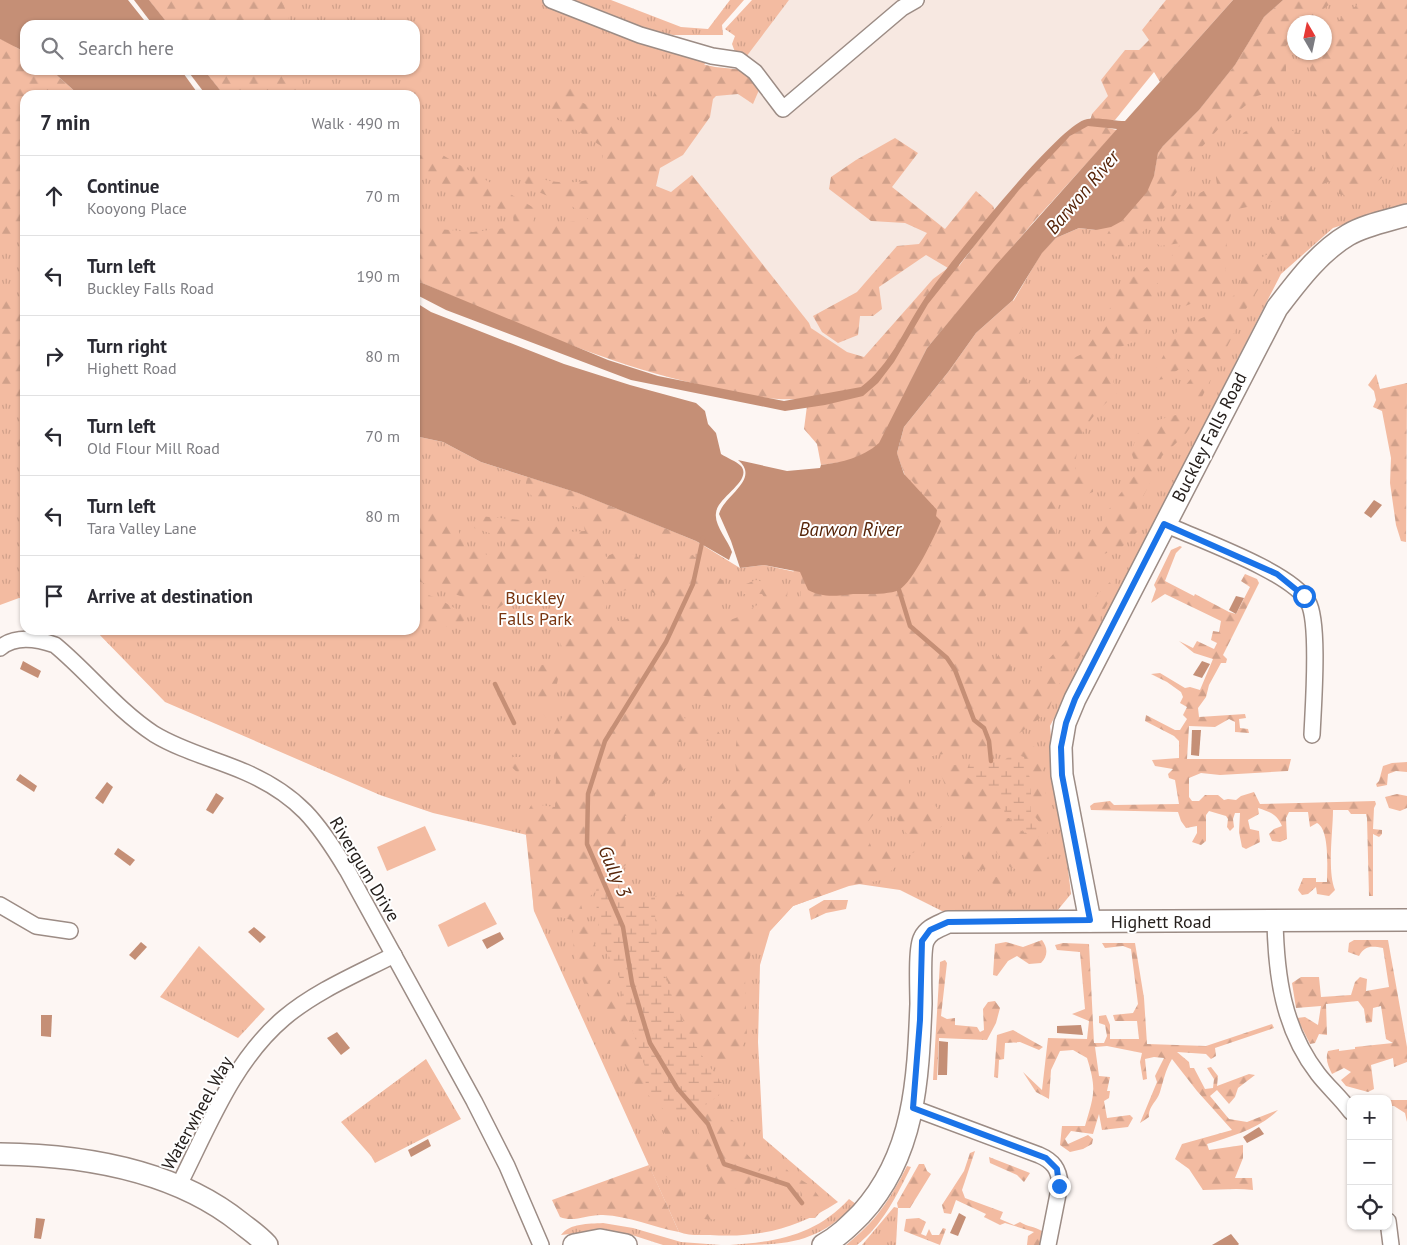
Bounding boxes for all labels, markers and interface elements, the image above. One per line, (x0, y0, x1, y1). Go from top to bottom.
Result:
north arrow (1287, 15, 1332, 60)
search box (20, 20, 420, 75)
icon: search (38, 34, 66, 62)
text: Search here (78, 36, 174, 60)
text: 7 min (40, 109, 90, 136)
text: Walk · 490 m (311, 113, 400, 133)
water label: Barwon River (1040, 144, 1125, 239)
text: Continue (87, 174, 159, 198)
icon: ahead (40, 182, 68, 210)
text: 70 m (365, 186, 400, 206)
text: Kooyong Place (87, 198, 187, 218)
text: Turn left (87, 254, 156, 278)
icon: left (40, 262, 68, 290)
text: 190 m (357, 266, 400, 286)
text: Buckley Falls Road (87, 278, 214, 298)
text: Turn right (87, 334, 167, 358)
icon: right (40, 342, 68, 370)
text: 80 m (365, 346, 400, 366)
text: Highett Road (87, 358, 177, 378)
street label: Buckley Falls Road (1166, 368, 1252, 506)
text: Turn left (87, 414, 156, 438)
icon: left (40, 422, 68, 450)
text: 70 m (365, 426, 400, 446)
text: Old Flour Mill Road (87, 438, 220, 458)
text: Turn left (87, 494, 156, 518)
icon: left (40, 502, 68, 530)
text: 80 m (365, 506, 400, 526)
water label: Barwon River (799, 517, 903, 541)
text: Tara Valley Lane (87, 518, 197, 538)
icon: arrive (40, 582, 68, 610)
text: Arrive at destination (87, 584, 253, 608)
route start (1293, 585, 1316, 608)
park label: Buckley Falls Park (498, 586, 572, 630)
street label: Rivergum Drive (325, 812, 405, 926)
water label: Gully 3 (593, 842, 637, 901)
street label: Highett Road (1111, 910, 1211, 933)
street label: Waterwheel Way (156, 1052, 238, 1174)
map controls (1347, 1095, 1392, 1230)
button: + (1347, 1095, 1392, 1140)
button: − (1347, 1140, 1392, 1185)
route end (1048, 1175, 1071, 1198)
button: locate (1347, 1185, 1392, 1230)

